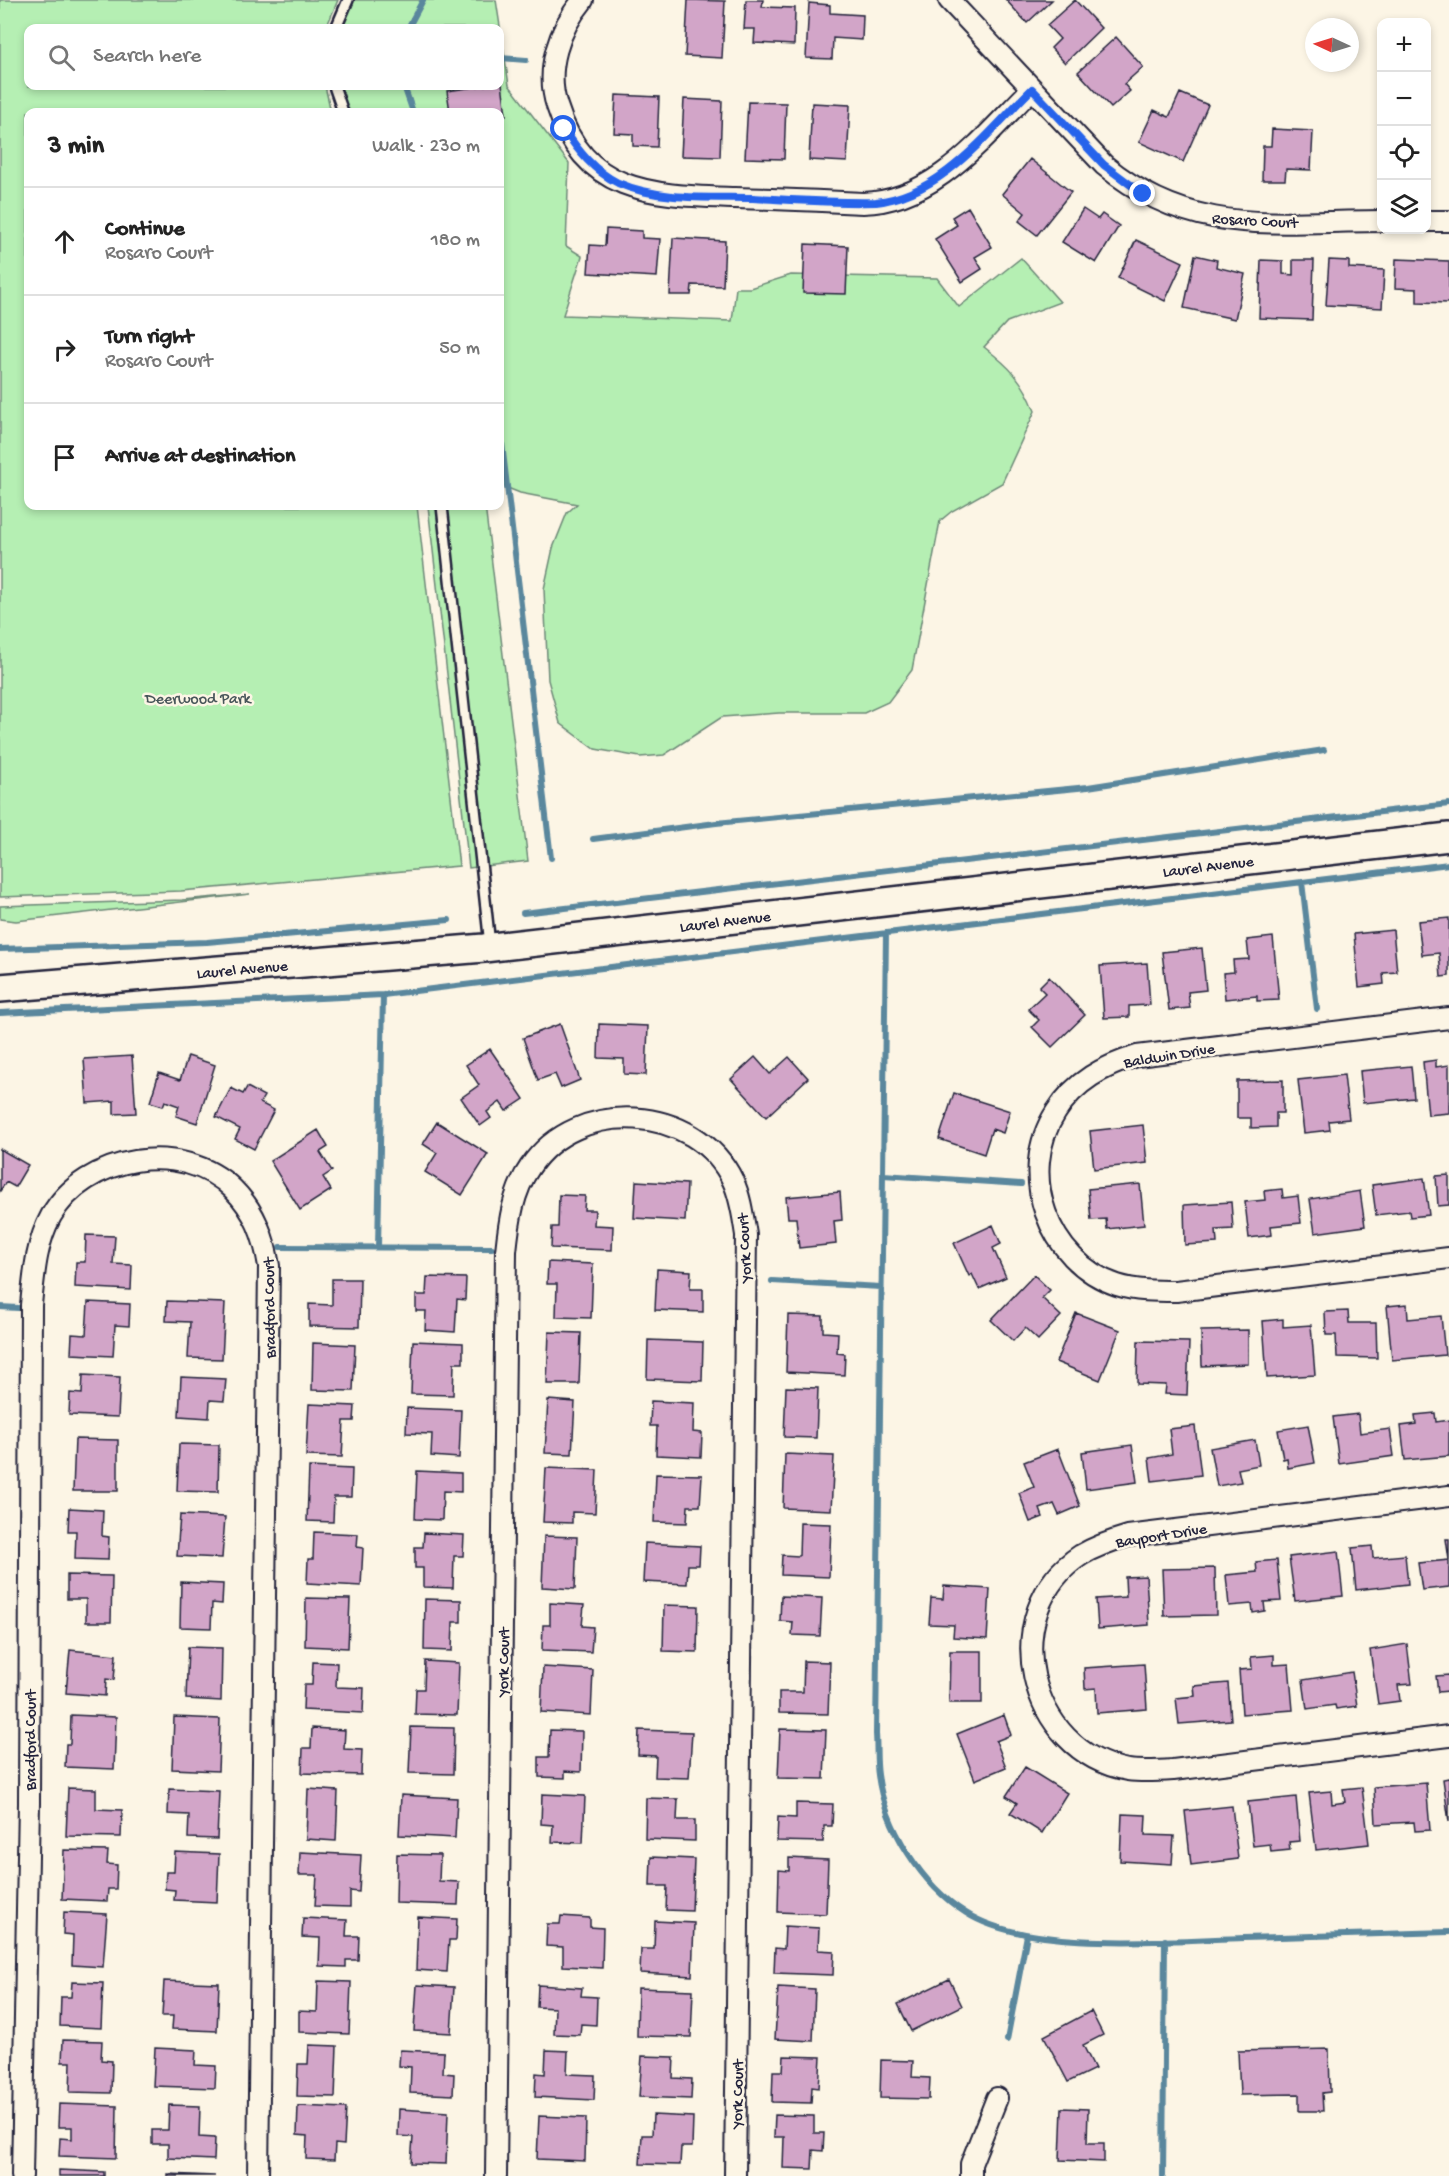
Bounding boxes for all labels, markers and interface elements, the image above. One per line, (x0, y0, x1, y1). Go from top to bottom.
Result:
north arrow (1305, 18, 1359, 72)
map controls (1377, 18, 1431, 234)
button: + (1377, 18, 1431, 72)
search box (24, 24, 504, 90)
icon: search (45, 41, 78, 74)
text: Search here (93, 44, 201, 70)
button: − (1377, 72, 1431, 126)
route start (550, 115, 576, 141)
button: locate (1377, 126, 1431, 180)
text: 3 min (48, 132, 104, 163)
text: Walk · 230 m (372, 136, 480, 159)
route end (1129, 180, 1155, 206)
button: layers (1377, 180, 1431, 234)
street label: Rosaro Court (1211, 211, 1300, 234)
text: Continue (105, 217, 185, 243)
icon: ahead (48, 225, 81, 258)
text: 180 m (431, 230, 480, 253)
text: Rosaro Court (105, 243, 212, 266)
text: Turn right (105, 325, 193, 351)
icon: right (48, 333, 81, 366)
text: 50 m (439, 338, 480, 361)
text: Rosaro Court (105, 351, 212, 374)
icon: arrive (48, 441, 81, 474)
text: Arrive at destination (105, 444, 295, 470)
park label: Deerwood Park (144, 691, 253, 710)
street label: Laurel Avenue (1162, 853, 1256, 883)
street label: Laurel Avenue (679, 908, 773, 938)
street label: Laurel Avenue (196, 958, 289, 985)
street label: Baldwin Drive (1122, 1041, 1217, 1074)
street label: York Court (735, 1211, 758, 1285)
street label: Bradford Court (261, 1256, 282, 1360)
street label: Bayport Drive (1114, 1521, 1209, 1554)
street label: York Court (495, 1626, 516, 1699)
street label: Bradford Court (23, 1688, 42, 1791)
street label: York Court (729, 2058, 750, 2131)

